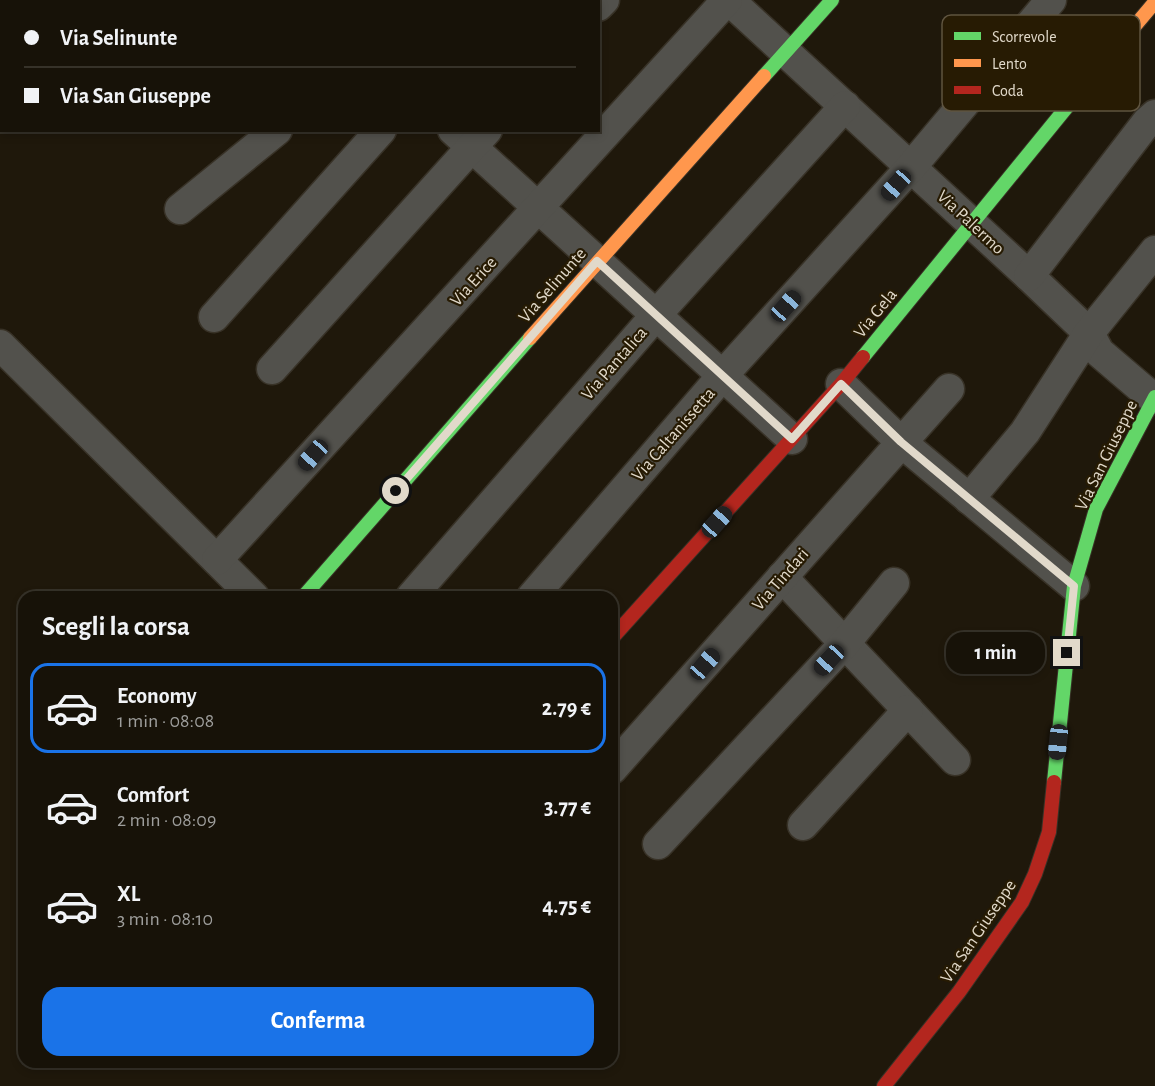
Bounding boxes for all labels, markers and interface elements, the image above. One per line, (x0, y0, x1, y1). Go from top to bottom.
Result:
legend (942, 15, 1140, 111)
text: Via Selinunte (60, 27, 177, 49)
text: Scorrevole (992, 29, 1057, 45)
text: Lento (992, 56, 1027, 72)
text: Coda (992, 83, 1024, 99)
text: Via San Giuseppe (60, 85, 211, 107)
car (877, 166, 915, 204)
street label: Via Palermo (933, 187, 1008, 258)
street label: Via Selinunte (516, 245, 590, 326)
street label: Via Erice (447, 253, 500, 310)
street label: Via Gela (851, 286, 901, 342)
car (767, 287, 805, 325)
street label: Via Pantalica (578, 324, 651, 404)
street label: Via Caltanissetta (629, 385, 719, 485)
street label: Via San Giuseppe (1072, 397, 1141, 513)
car (294, 436, 332, 474)
route start (382, 477, 409, 504)
car (698, 503, 736, 541)
street label: Via Tindari (749, 545, 812, 614)
text: Scegli la corsa (42, 613, 190, 640)
callout: 1 min (947, 632, 1046, 674)
route end (1053, 639, 1080, 666)
car (810, 641, 848, 679)
text: 1 min (974, 643, 1017, 663)
car (686, 645, 724, 683)
icon: car (45, 681, 99, 735)
text: Economy (117, 685, 197, 707)
text: 2.79 € (542, 697, 591, 719)
text: 1 min · 08:08 (117, 711, 214, 731)
car (1047, 723, 1069, 761)
icon: car (45, 780, 99, 834)
text: Comfort (117, 784, 189, 806)
text: 3.77 € (544, 796, 591, 818)
text: 2 min · 08:09 (117, 810, 216, 830)
street label: Via San Giuseppe (938, 877, 1020, 986)
icon: car (45, 879, 99, 933)
text: XL (117, 883, 140, 905)
text: 4.75 € (542, 895, 591, 917)
text: 3 min · 08:10 (117, 909, 213, 929)
button: Conferma (42, 987, 594, 1056)

